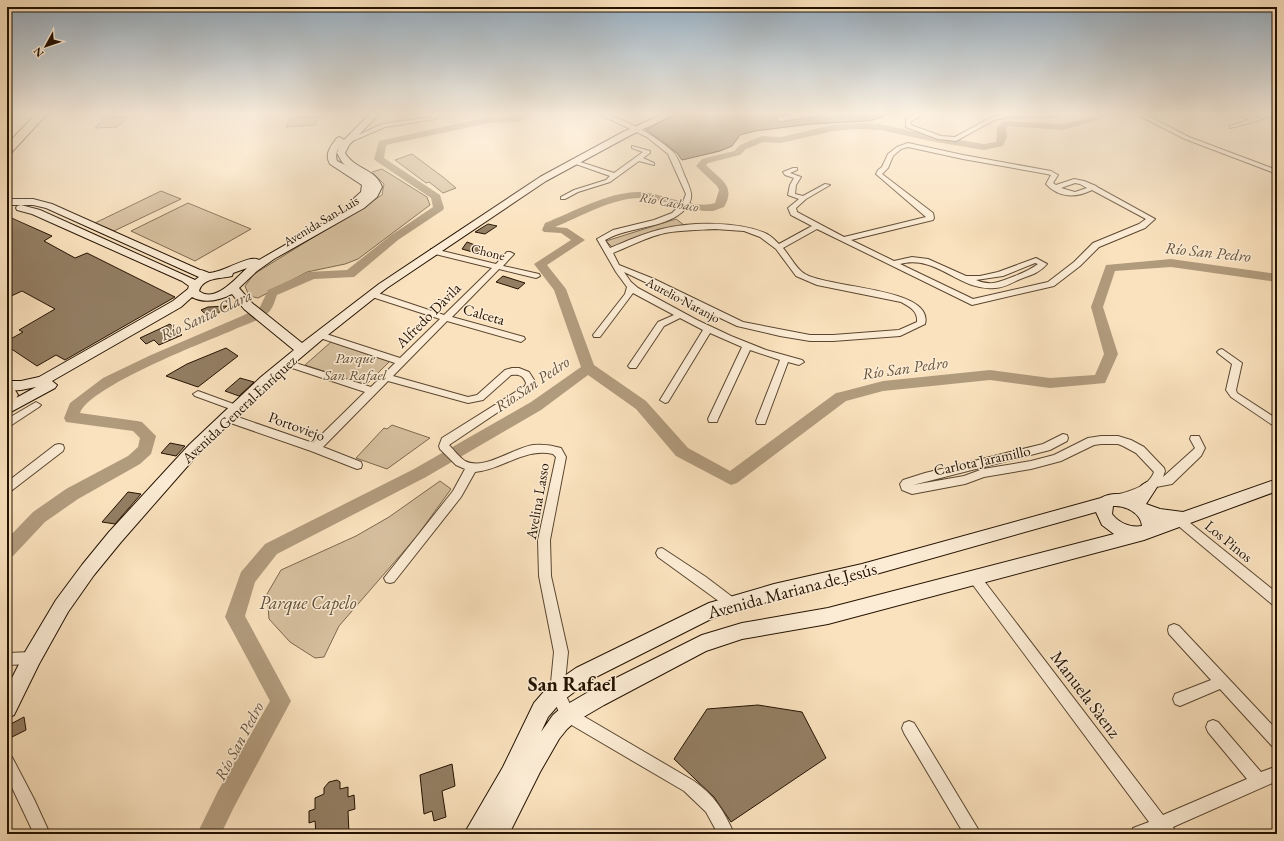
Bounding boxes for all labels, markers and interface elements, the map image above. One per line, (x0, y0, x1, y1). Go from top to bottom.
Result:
north arrow (26, 26, 66, 66)
text: N (30, 44, 47, 60)
water label: Río Cachaco (638, 188, 700, 216)
street label: Avenida San Luis (279, 192, 362, 251)
water label: Río San Pedro (1164, 237, 1252, 267)
street label: Chone (469, 240, 507, 264)
street label: Aurelio Naranjo (642, 273, 723, 327)
street label: Alfredo Dàvila (391, 278, 465, 352)
water label: Río Santa Clara (157, 284, 255, 346)
street label: Calceta (461, 299, 507, 329)
park label: Parque San Rafael (322, 348, 387, 384)
street label: Avenida General Enríquez (177, 351, 301, 468)
water label: Río San Pedro (490, 351, 574, 417)
water label: Río San Pedro (861, 352, 949, 384)
street label: Portoviejo (266, 407, 328, 445)
street label: Carlota Jaramillo (932, 440, 1032, 480)
street label: Avelina Lasso (521, 461, 553, 542)
street label: Los Pinos (1201, 516, 1257, 566)
street label: Avenida Mariana de Jesús (704, 556, 879, 624)
park label: Parque Capelo (259, 591, 357, 616)
street label: Manuela Sàenz (1046, 646, 1126, 742)
district label: San Rafael (528, 671, 616, 697)
water label: Río San Pedro (209, 698, 269, 784)

